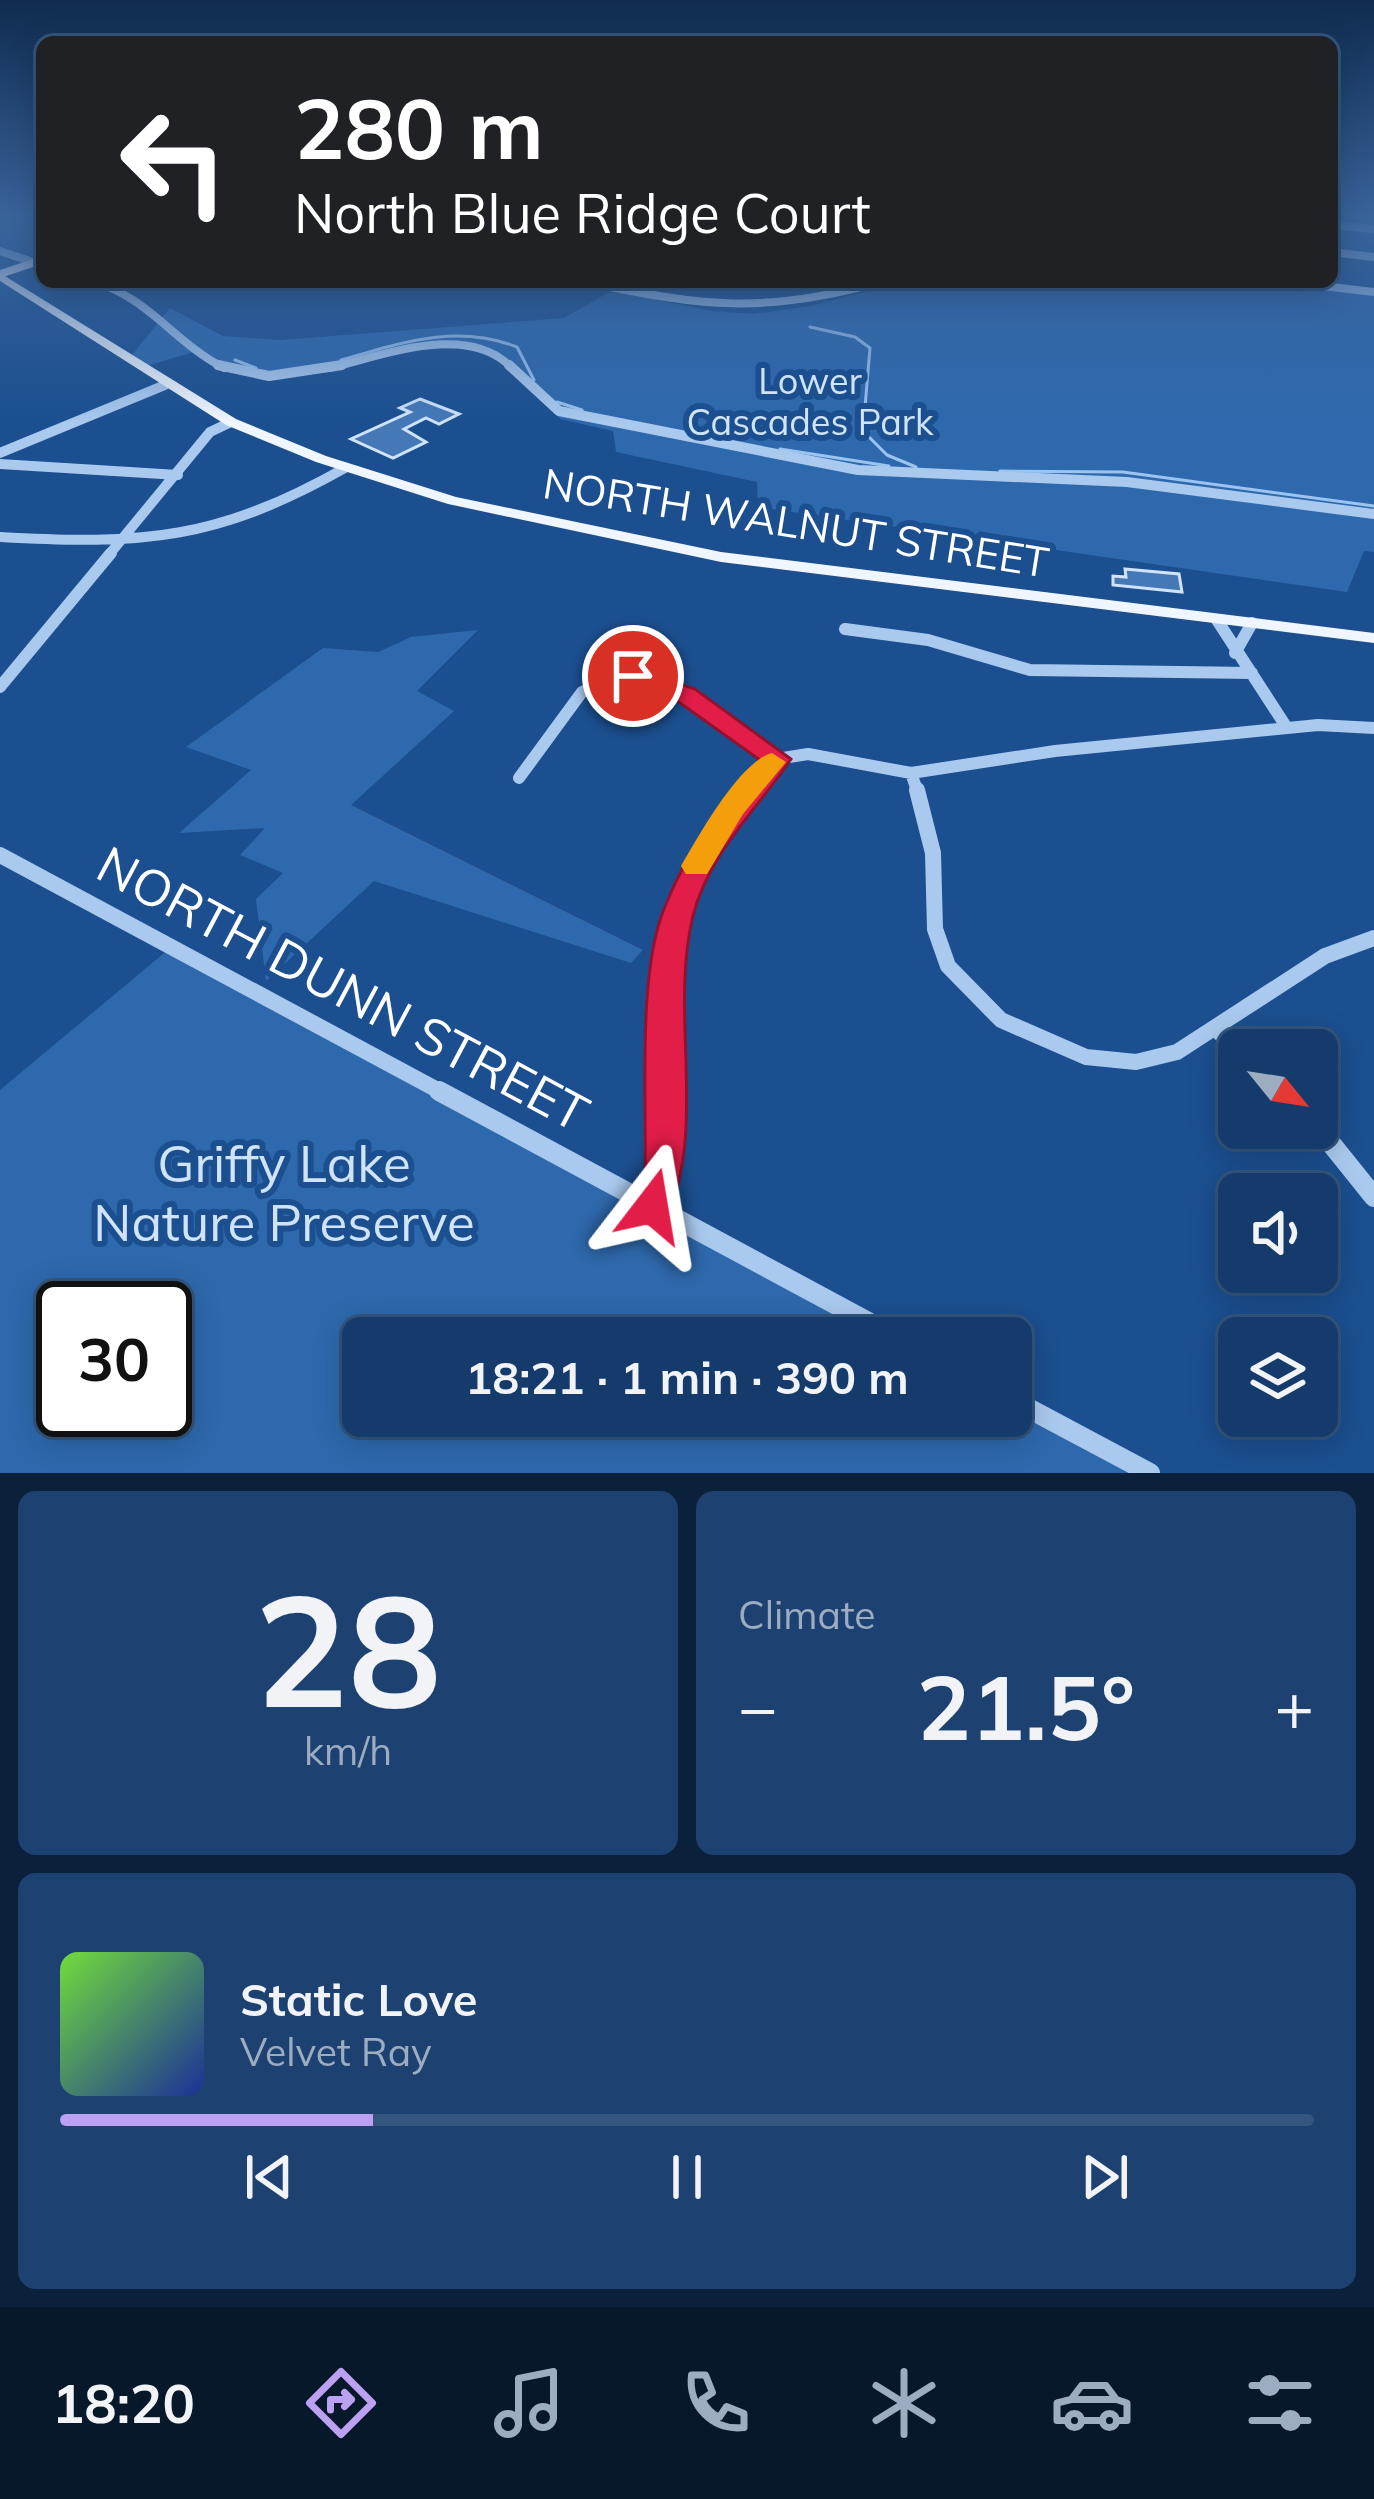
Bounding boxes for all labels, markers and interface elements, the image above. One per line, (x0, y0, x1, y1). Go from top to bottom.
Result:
text: 280 m (294, 75, 544, 180)
icon: left (96, 84, 252, 240)
text: North Blue Ridge Court (294, 179, 871, 247)
park label: Lower Cascades Park (687, 358, 934, 444)
street label: NORTH WALNUT STREET (539, 456, 1053, 589)
pin (582, 625, 684, 727)
icon: arrive (600, 643, 666, 709)
street label: NORTH DUNN STREET (87, 831, 600, 1145)
north arrow (1218, 1029, 1338, 1149)
map controls (1218, 1029, 1338, 1437)
park label: Griffy Lake Nature Preserve (93, 1131, 475, 1254)
position arrow (589, 1143, 715, 1269)
button: sound (1218, 1173, 1338, 1293)
speed limit sign: 30 (36, 1281, 192, 1437)
button: layers (1218, 1317, 1338, 1437)
text: 18:21 · 1 min · 390 m (465, 1349, 909, 1405)
text: 28 (254, 1550, 442, 1746)
text: Climate (738, 1590, 876, 1639)
text: 21.5° (917, 1650, 1135, 1763)
text: − (738, 1665, 778, 1748)
text: + (1274, 1665, 1314, 1748)
text: km/h (304, 1726, 392, 1775)
text: Static Love (240, 1971, 477, 2027)
text: Velvet Ray (240, 2027, 432, 2076)
icon: previous (236, 2144, 302, 2210)
icon: pause (654, 2144, 720, 2210)
icon: next (1072, 2144, 1138, 2210)
icon: directions (299, 2361, 383, 2445)
icon: music (487, 2361, 571, 2445)
icon: phone (674, 2361, 758, 2445)
icon: climate (862, 2361, 946, 2445)
icon: car (1050, 2361, 1134, 2445)
icon: filters (1238, 2361, 1322, 2445)
text: 18:20 (52, 2369, 195, 2437)

